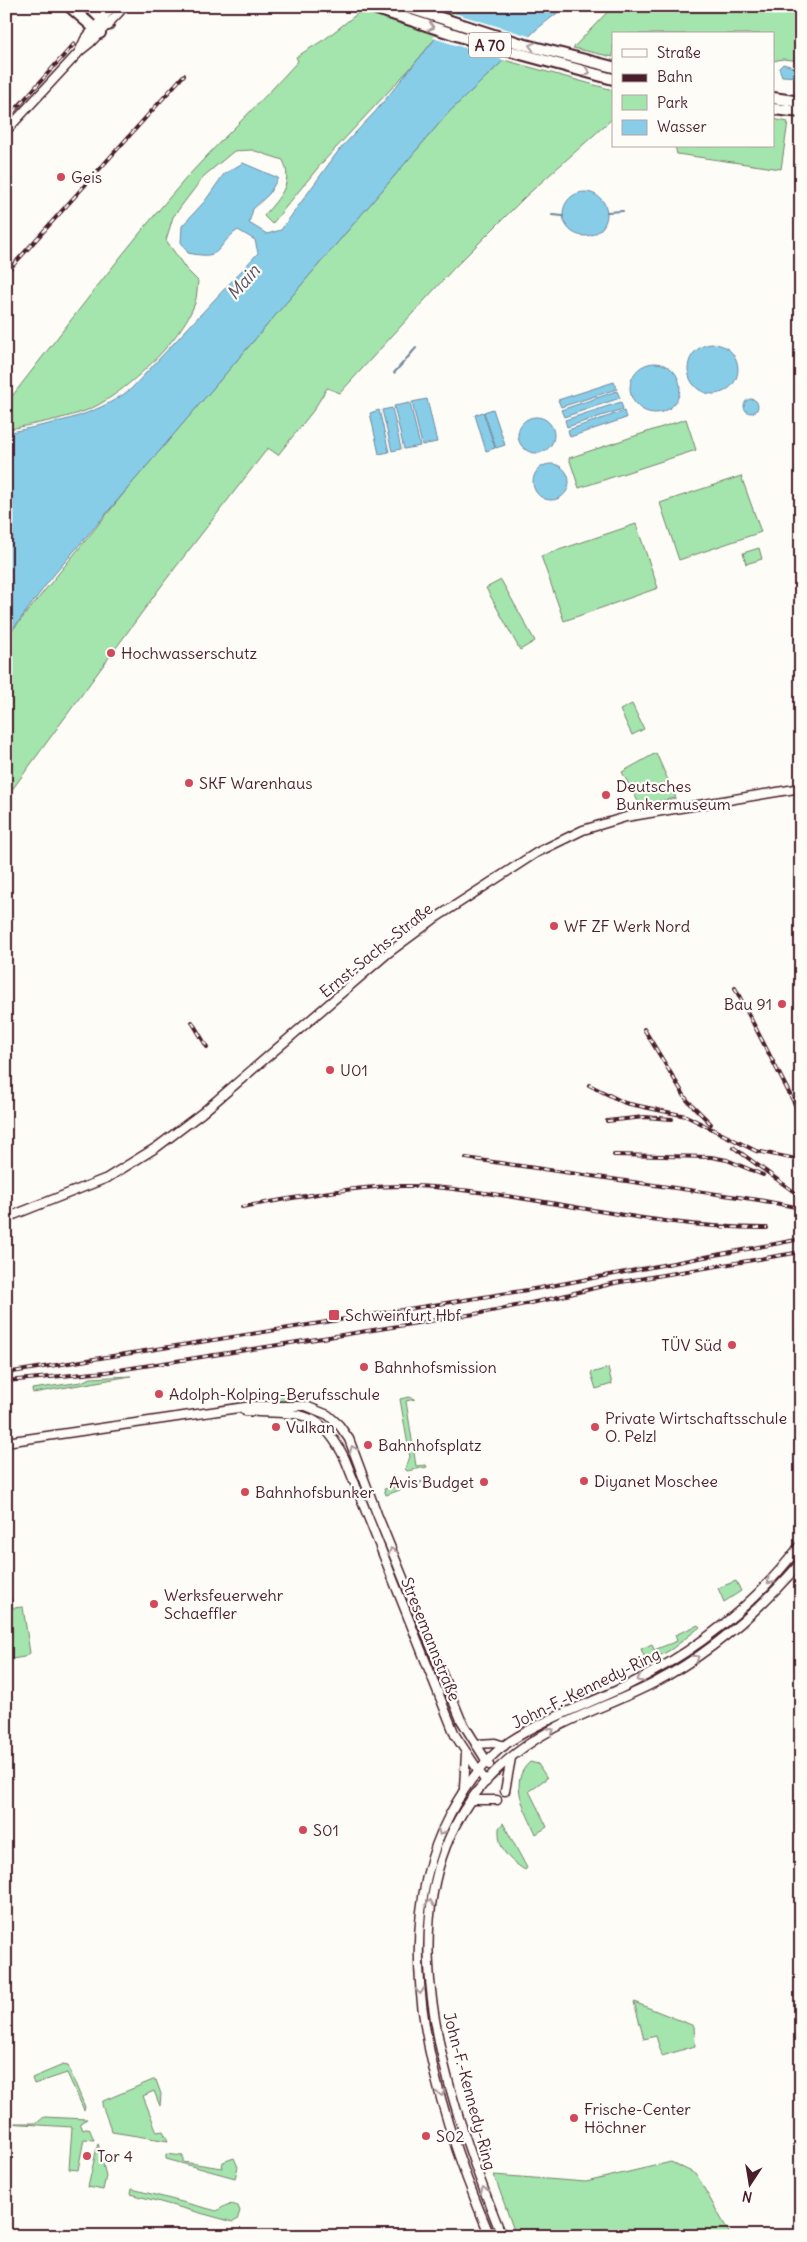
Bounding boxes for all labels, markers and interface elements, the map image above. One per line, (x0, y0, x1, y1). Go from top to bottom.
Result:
one-way arrow (427, 21, 435, 31)
road number: A 70 (469, 32, 511, 58)
legend (612, 32, 774, 148)
one-way arrow (529, 42, 537, 52)
text: Straße (657, 43, 701, 62)
one-way arrow (583, 66, 592, 77)
text: Bahn (657, 67, 693, 86)
text: Park (657, 93, 688, 112)
text: Wasser (657, 117, 707, 136)
place label: Geis (71, 167, 102, 187)
marker: Geis (55, 171, 67, 183)
water label: Main (221, 259, 265, 304)
place label: Hochwasserschutz (121, 643, 257, 663)
marker: Hochwasserschutz (105, 647, 117, 659)
place label: SKF Warenhaus (199, 773, 313, 793)
place label: Deutsches Bunkermuseum (616, 776, 731, 814)
marker: SKF Warenhaus (183, 777, 195, 789)
marker: Deutsches Bunkermuseum (600, 789, 612, 801)
street label: Ernst-Sachs-Straße (315, 898, 437, 1002)
place label: WF ZF Werk Nord (564, 916, 690, 936)
marker: WF ZF Werk Nord (548, 920, 560, 932)
place label: Bau 91 (724, 994, 772, 1014)
marker: Bau 91 (776, 998, 788, 1010)
place label: U01 (340, 1060, 368, 1080)
marker: U01 (324, 1064, 336, 1076)
place label: Schweinfurt Hbf (345, 1305, 462, 1325)
marker: Schweinfurt Hbf (327, 1308, 341, 1322)
place label: TÜV Süd (661, 1335, 722, 1355)
marker: TÜV Süd (726, 1339, 738, 1351)
place label: Bahnhofsmission (374, 1357, 497, 1377)
marker: Bahnhofsmission (358, 1361, 370, 1373)
place label: Adolph-Kolping-Berufsschule (169, 1384, 380, 1404)
marker: Adolph-Kolping-Berufsschule (153, 1388, 165, 1400)
place label: Private Wirtschaftsschule O. Pelzl (605, 1408, 787, 1446)
place label: Vulkan (286, 1417, 335, 1437)
marker: Vulkan (270, 1421, 282, 1433)
marker: Private Wirtschaftsschule O. Pelzl (589, 1421, 601, 1433)
place label: Bahnhofsplatz (378, 1435, 482, 1455)
marker: Bahnhofsplatz (362, 1439, 374, 1451)
one-way arrow (349, 1445, 359, 1454)
place label: Diyanet Moschee (594, 1471, 718, 1491)
place label: Avis Budget (389, 1472, 475, 1492)
marker: Diyanet Moschee (578, 1475, 590, 1487)
marker: Avis Budget (478, 1476, 490, 1488)
place label: Bahnhofsbunker (255, 1482, 375, 1502)
marker: Bahnhofsbunker (239, 1486, 251, 1498)
one-way arrow (387, 1547, 397, 1555)
street label: Stresemannstraße (397, 1574, 465, 1704)
one-way arrow (767, 1576, 776, 1585)
place label: Werksfeuerwehr Schaeffler (164, 1585, 284, 1623)
marker: Werksfeuerwehr Schaeffler (148, 1598, 160, 1610)
street label: John-F.-Kennedy-Ring (509, 1643, 663, 1733)
one-way arrow (690, 1655, 699, 1664)
one-way arrow (637, 1673, 646, 1683)
one-way arrow (546, 1727, 555, 1737)
place label: S01 (313, 1820, 339, 1840)
marker: S01 (297, 1824, 309, 1836)
one-way arrow (436, 1827, 447, 1836)
one-way arrow (425, 1899, 435, 1908)
one-way arrow (414, 1988, 425, 1996)
street label: John-F.-Kennedy-Ring (439, 2010, 501, 2172)
one-way arrow (435, 2088, 446, 2097)
place label: Frische-Center Höchner (584, 2099, 691, 2137)
marker: Frische-Center Höchner (568, 2112, 580, 2124)
place label: S02 (436, 2126, 464, 2146)
marker: S02 (420, 2130, 432, 2142)
place label: Tor 4 (97, 2146, 133, 2166)
marker: Tor 4 (81, 2150, 93, 2162)
north arrow (724, 2160, 774, 2210)
one-way arrow (480, 2187, 490, 2195)
text: N (741, 2187, 754, 2207)

